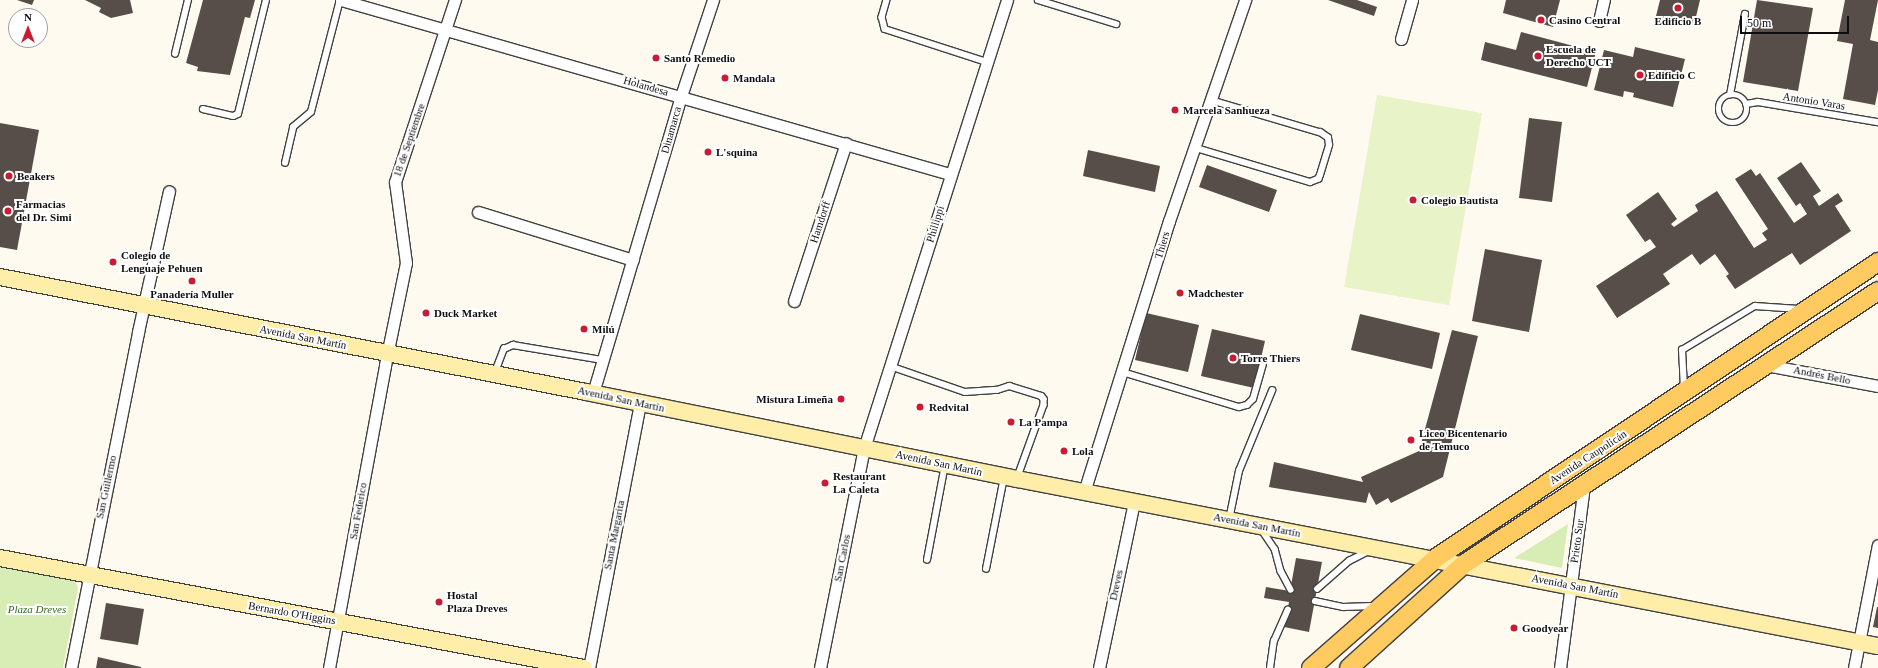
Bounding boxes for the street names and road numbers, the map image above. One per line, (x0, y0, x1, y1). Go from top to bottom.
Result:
street label: Holandesa (622, 73, 670, 99)
street label: Antonio Varas (1782, 90, 1846, 112)
street label: 18 de Septiembre (390, 101, 428, 179)
street label: Dinamarca (658, 105, 684, 155)
street label: Hamdorff (807, 199, 833, 245)
street label: Phillippi (923, 204, 947, 244)
street label: Thiers (1152, 230, 1172, 260)
street label: Avenida San Martín (258, 322, 348, 352)
street label: Andrés Bello (1792, 363, 1852, 387)
street label: Avenida San Martín (576, 383, 666, 415)
street label: Avenida Caupolicán (1547, 427, 1629, 487)
street label: Avenida San Martín (894, 447, 984, 479)
street label: San Guillermo (93, 454, 119, 520)
street label: San Federico (346, 481, 370, 541)
street label: Santa Margarita (601, 499, 627, 571)
street label: Avenida San Martín (1212, 510, 1302, 540)
street label: Prieto Sur (1567, 518, 1587, 564)
street label: San Carlos (831, 533, 853, 583)
street label: Dreves (1106, 568, 1126, 602)
street label: Avenida San Martín (1530, 571, 1620, 601)
street label: Bernardo O'Higgins (247, 599, 337, 627)

